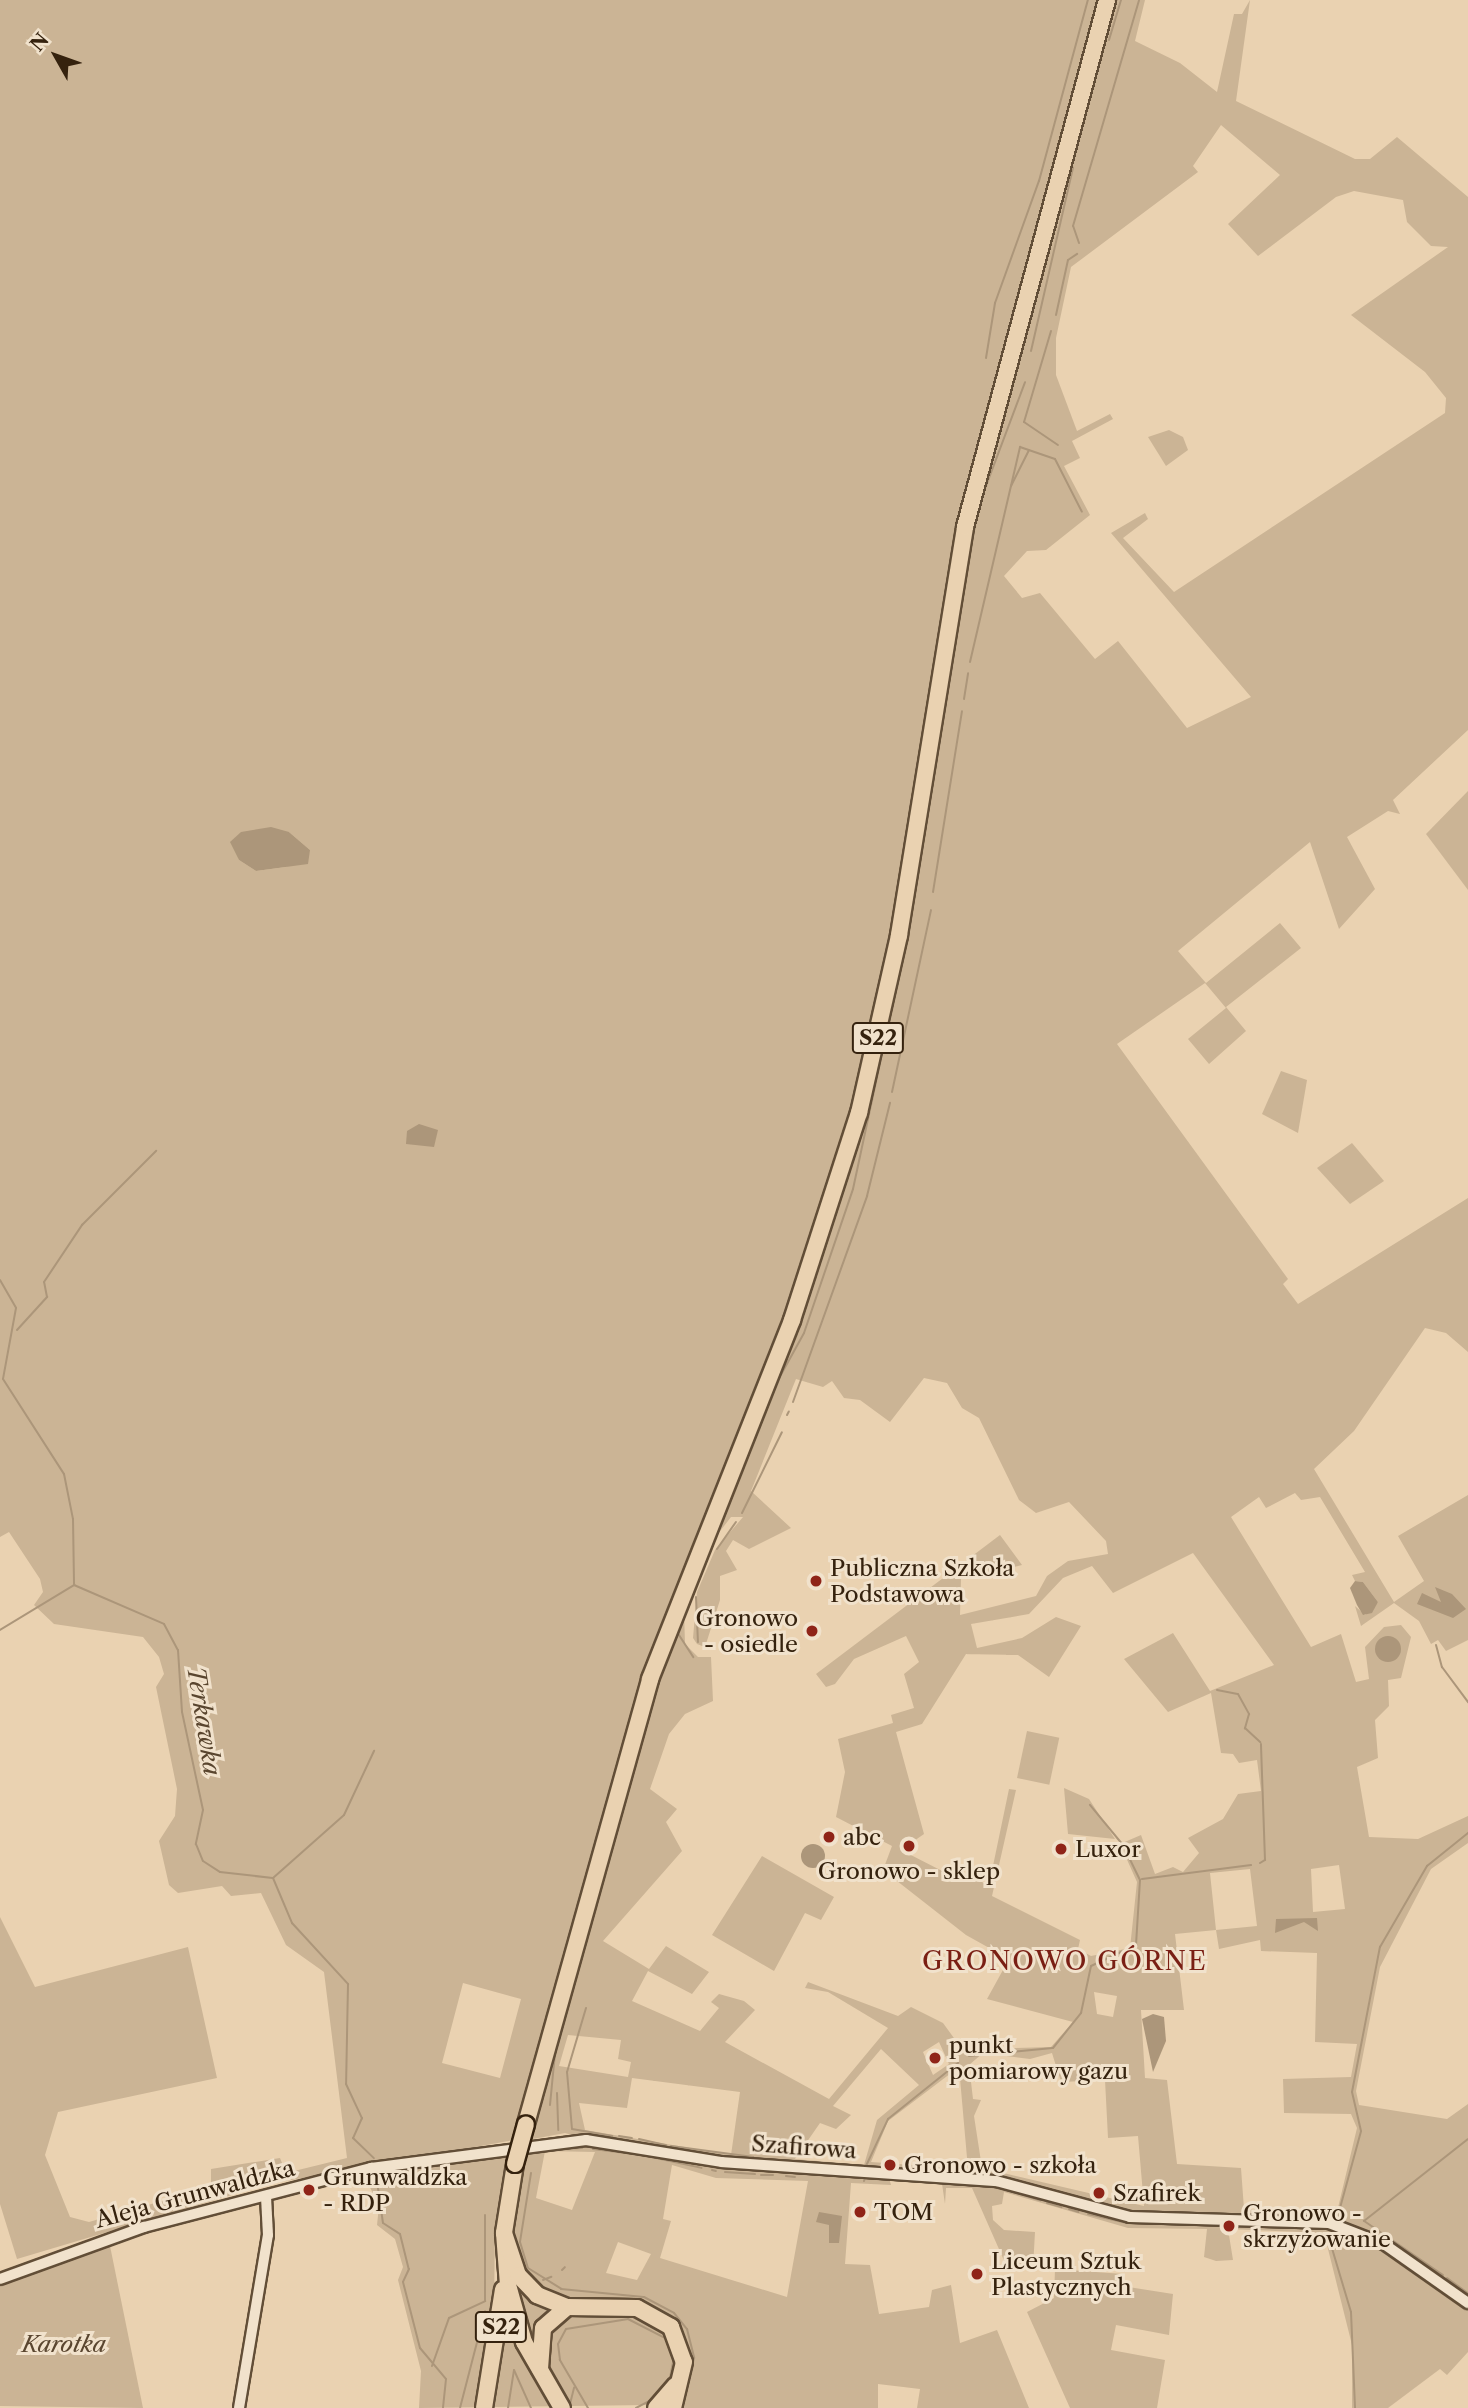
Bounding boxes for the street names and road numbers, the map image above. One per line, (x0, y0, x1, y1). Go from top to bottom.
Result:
road number: S22 (852, 1020, 904, 1056)
street label: Szafirowa (750, 2130, 858, 2164)
street label: Aleja Grunwaldzka (92, 2154, 298, 2234)
road number: S22 (475, 2310, 527, 2344)

